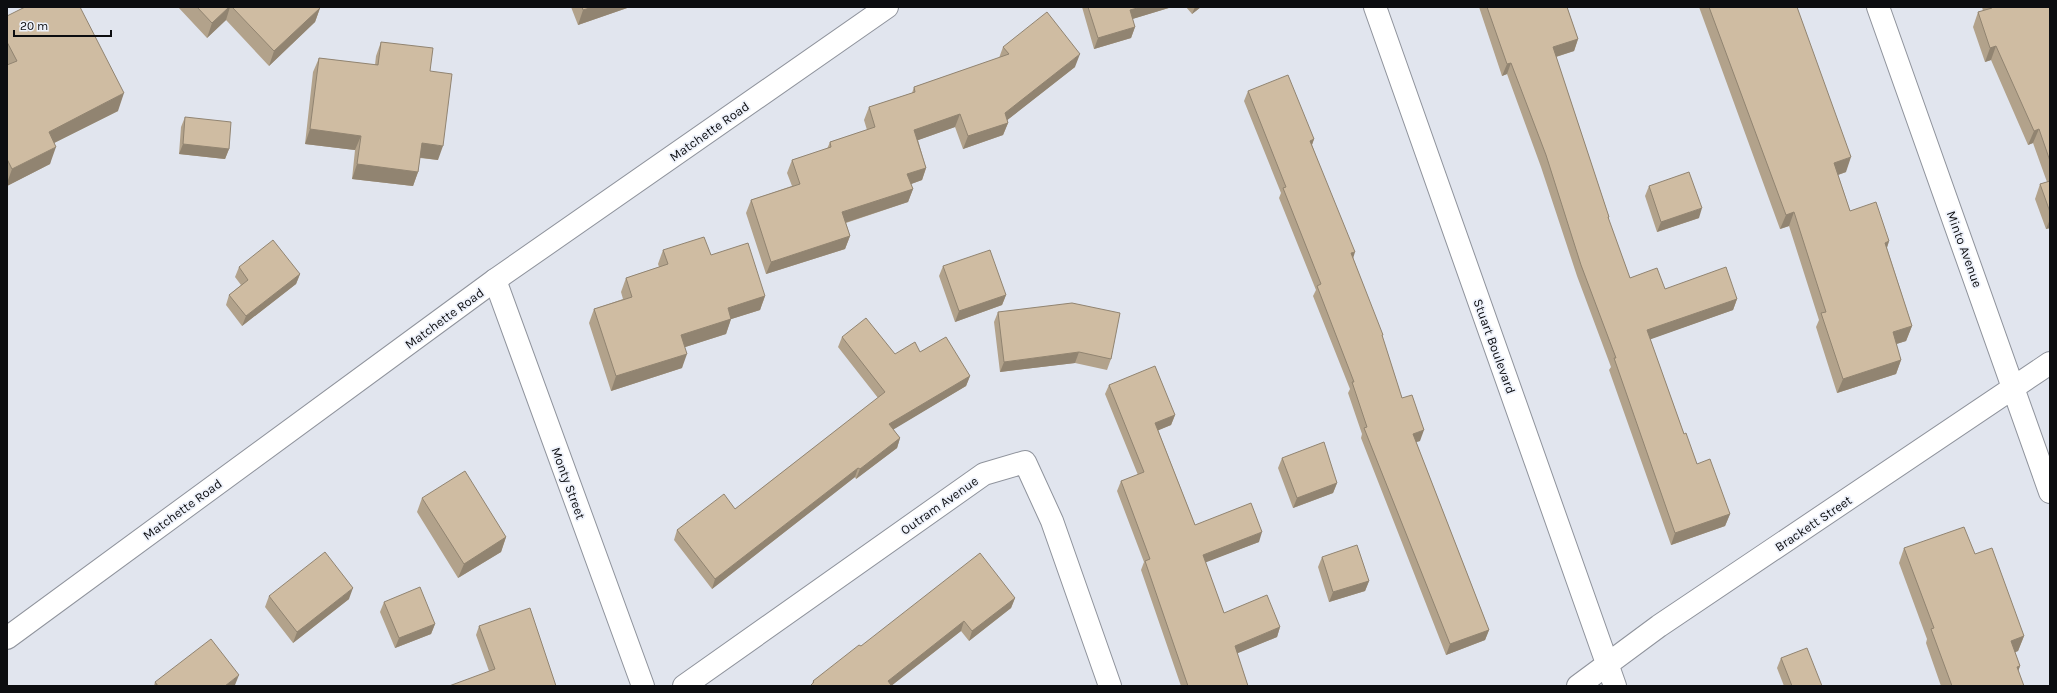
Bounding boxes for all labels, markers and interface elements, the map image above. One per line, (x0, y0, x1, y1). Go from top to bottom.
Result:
scale bar (14, 12, 111, 38)
text: 20 m (20, 19, 48, 33)
street label: Matchette Road (667, 98, 752, 164)
street label: Minto Avenue (1944, 209, 1985, 290)
street label: Matchette Road (402, 285, 487, 352)
street label: Stuart Boulevard (1470, 297, 1519, 396)
street label: Monty Street (549, 445, 589, 521)
street label: Outram Avenue (898, 473, 981, 538)
street label: Matchette Road (140, 476, 225, 543)
street label: Brackett Street (1772, 492, 1855, 555)

